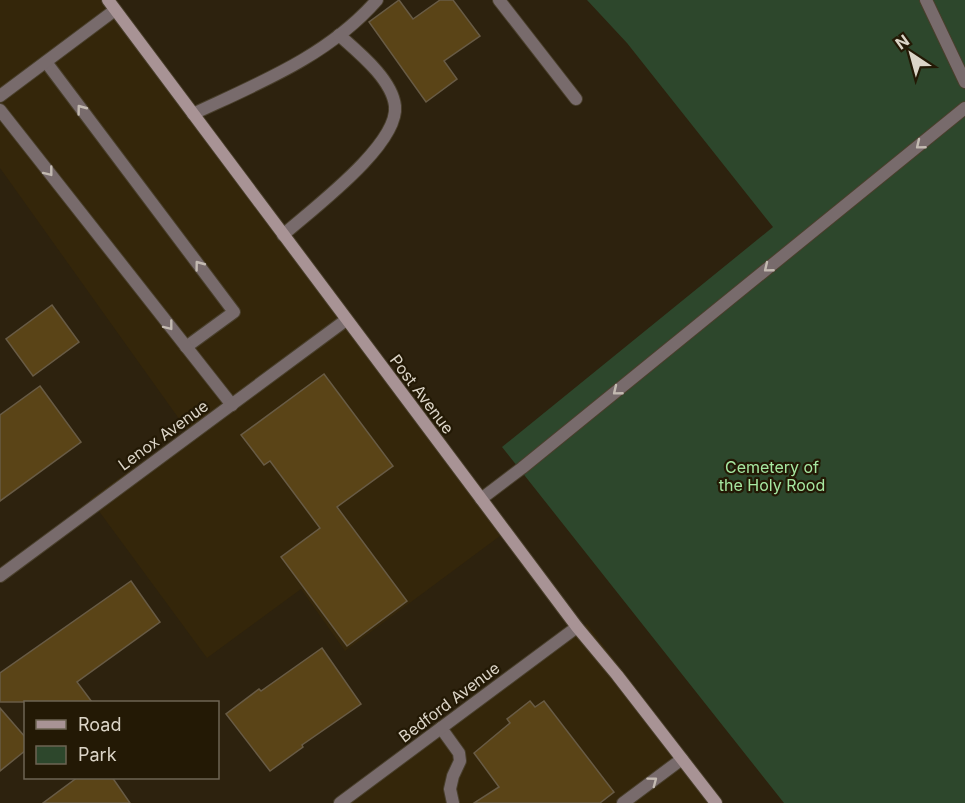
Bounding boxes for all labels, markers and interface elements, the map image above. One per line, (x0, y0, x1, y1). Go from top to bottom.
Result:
north arrow (881, 24, 941, 84)
text: N (891, 30, 913, 54)
one-way arrow (78, 105, 89, 116)
one-way arrow (915, 137, 926, 148)
one-way arrow (42, 166, 53, 177)
one-way arrow (195, 260, 206, 271)
one-way arrow (764, 260, 775, 271)
one-way arrow (162, 319, 173, 330)
street label: Post Avenue (386, 350, 458, 438)
one-way arrow (613, 383, 624, 394)
street label: Lenox Avenue (114, 396, 212, 474)
park label: Cemetery of the Holy Rood (719, 457, 825, 495)
street label: Bedford Avenue (395, 658, 503, 746)
legend (24, 701, 219, 779)
text: Road (78, 714, 121, 735)
text: Park (78, 744, 117, 765)
one-way arrow (646, 777, 657, 788)

